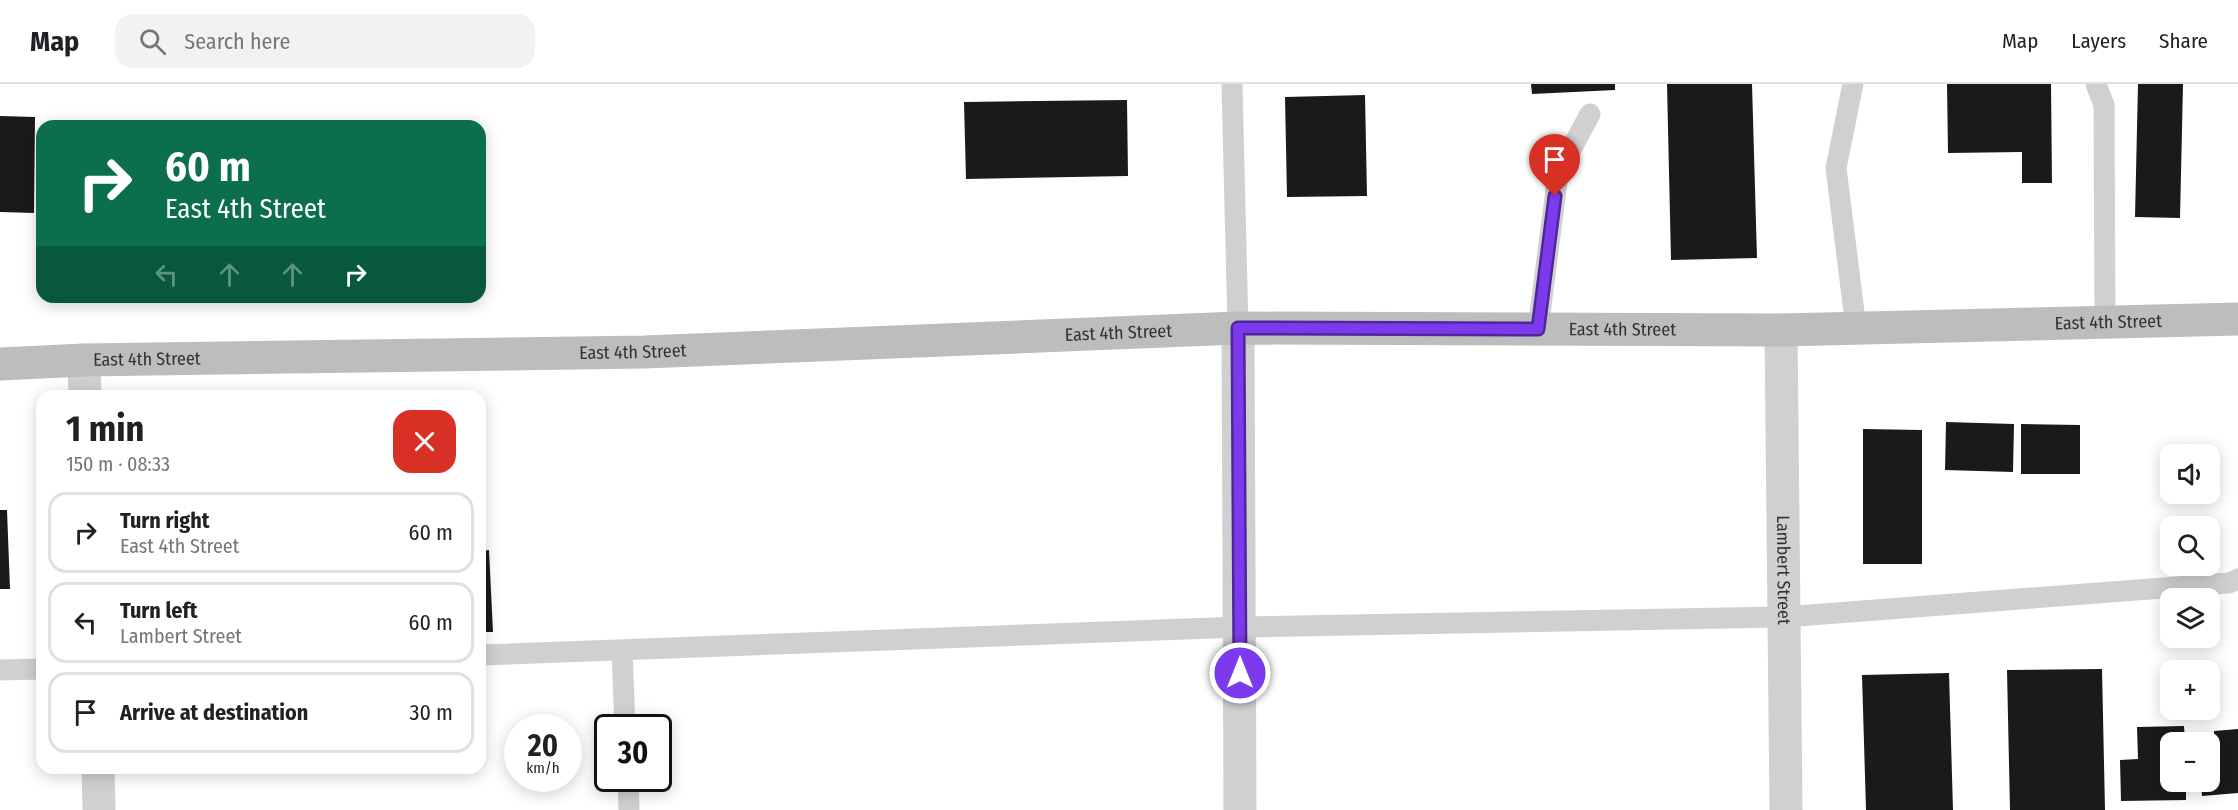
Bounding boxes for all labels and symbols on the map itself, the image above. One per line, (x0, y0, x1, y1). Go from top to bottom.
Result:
pin (1529, 134, 1580, 196)
street label: East 4th Street (2054, 310, 2162, 334)
street label: East 4th Street (1569, 318, 1676, 341)
street label: East 4th Street (1064, 320, 1173, 346)
street label: East 4th Street (579, 339, 687, 364)
street label: East 4th Street (93, 347, 201, 371)
street label: Lambert Street (1772, 515, 1795, 625)
position arrow (1208, 641, 1272, 705)
speed limit sign: 30 (594, 714, 672, 792)

